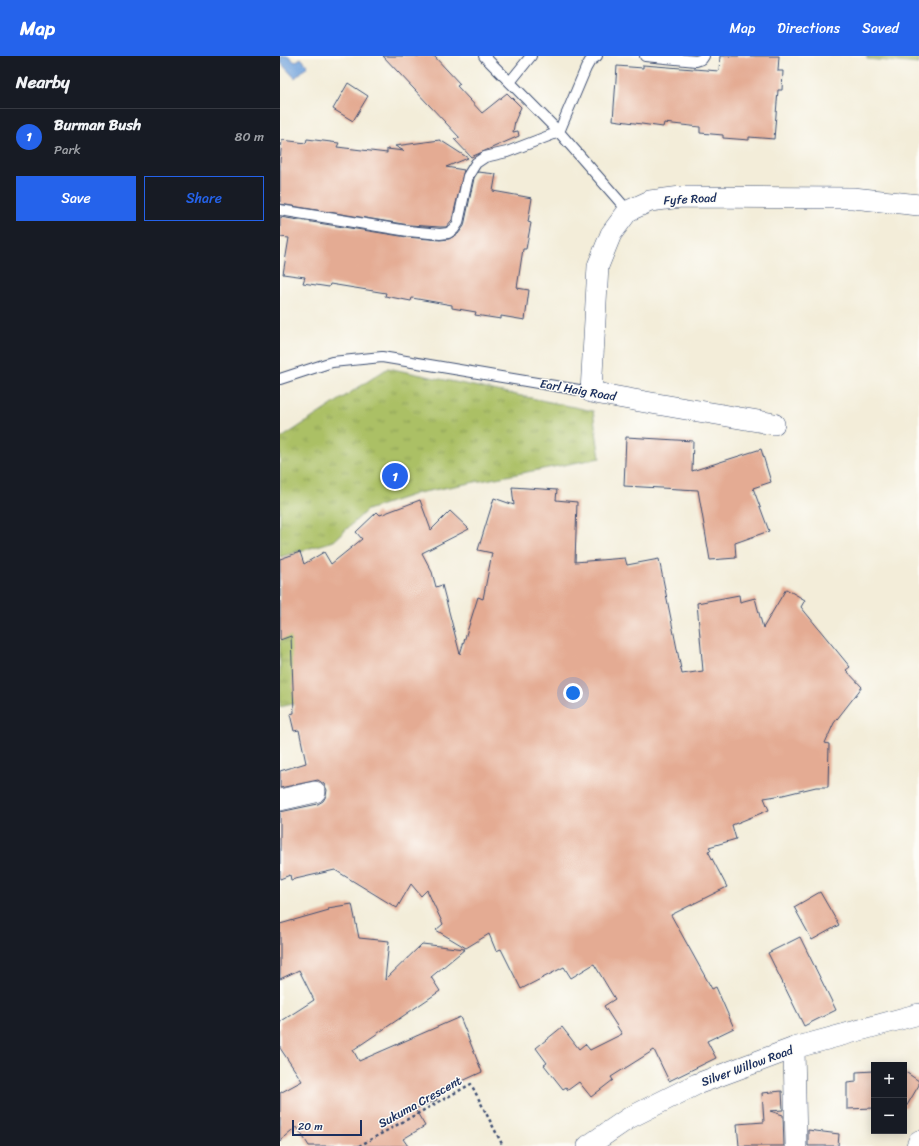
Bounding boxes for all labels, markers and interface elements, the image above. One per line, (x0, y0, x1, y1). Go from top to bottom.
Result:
text: Map (20, 12, 55, 45)
text: Map (729, 16, 755, 41)
text: Directions (777, 16, 840, 41)
text: Saved (862, 16, 899, 41)
text: Nearby (16, 67, 70, 97)
text: Burman Bush (54, 112, 141, 138)
text: 1 (26, 125, 32, 148)
text: 80 m (235, 125, 264, 148)
text: Park (54, 138, 81, 161)
button: Save (16, 176, 136, 221)
button: Share (144, 176, 264, 221)
street label: Fyfe Road (663, 187, 718, 211)
street label: Earl Haig Road (538, 372, 619, 408)
pin: 1 (382, 461, 408, 491)
your location (563, 683, 583, 703)
street label: Silver Willow Road (698, 1039, 798, 1093)
map controls (871, 1062, 907, 1134)
button: + (871, 1062, 907, 1098)
street label: Sukuma Crescent (374, 1070, 466, 1134)
button: − (871, 1098, 907, 1134)
text: 20 m (298, 1117, 323, 1136)
scale bar (292, 1118, 362, 1137)

